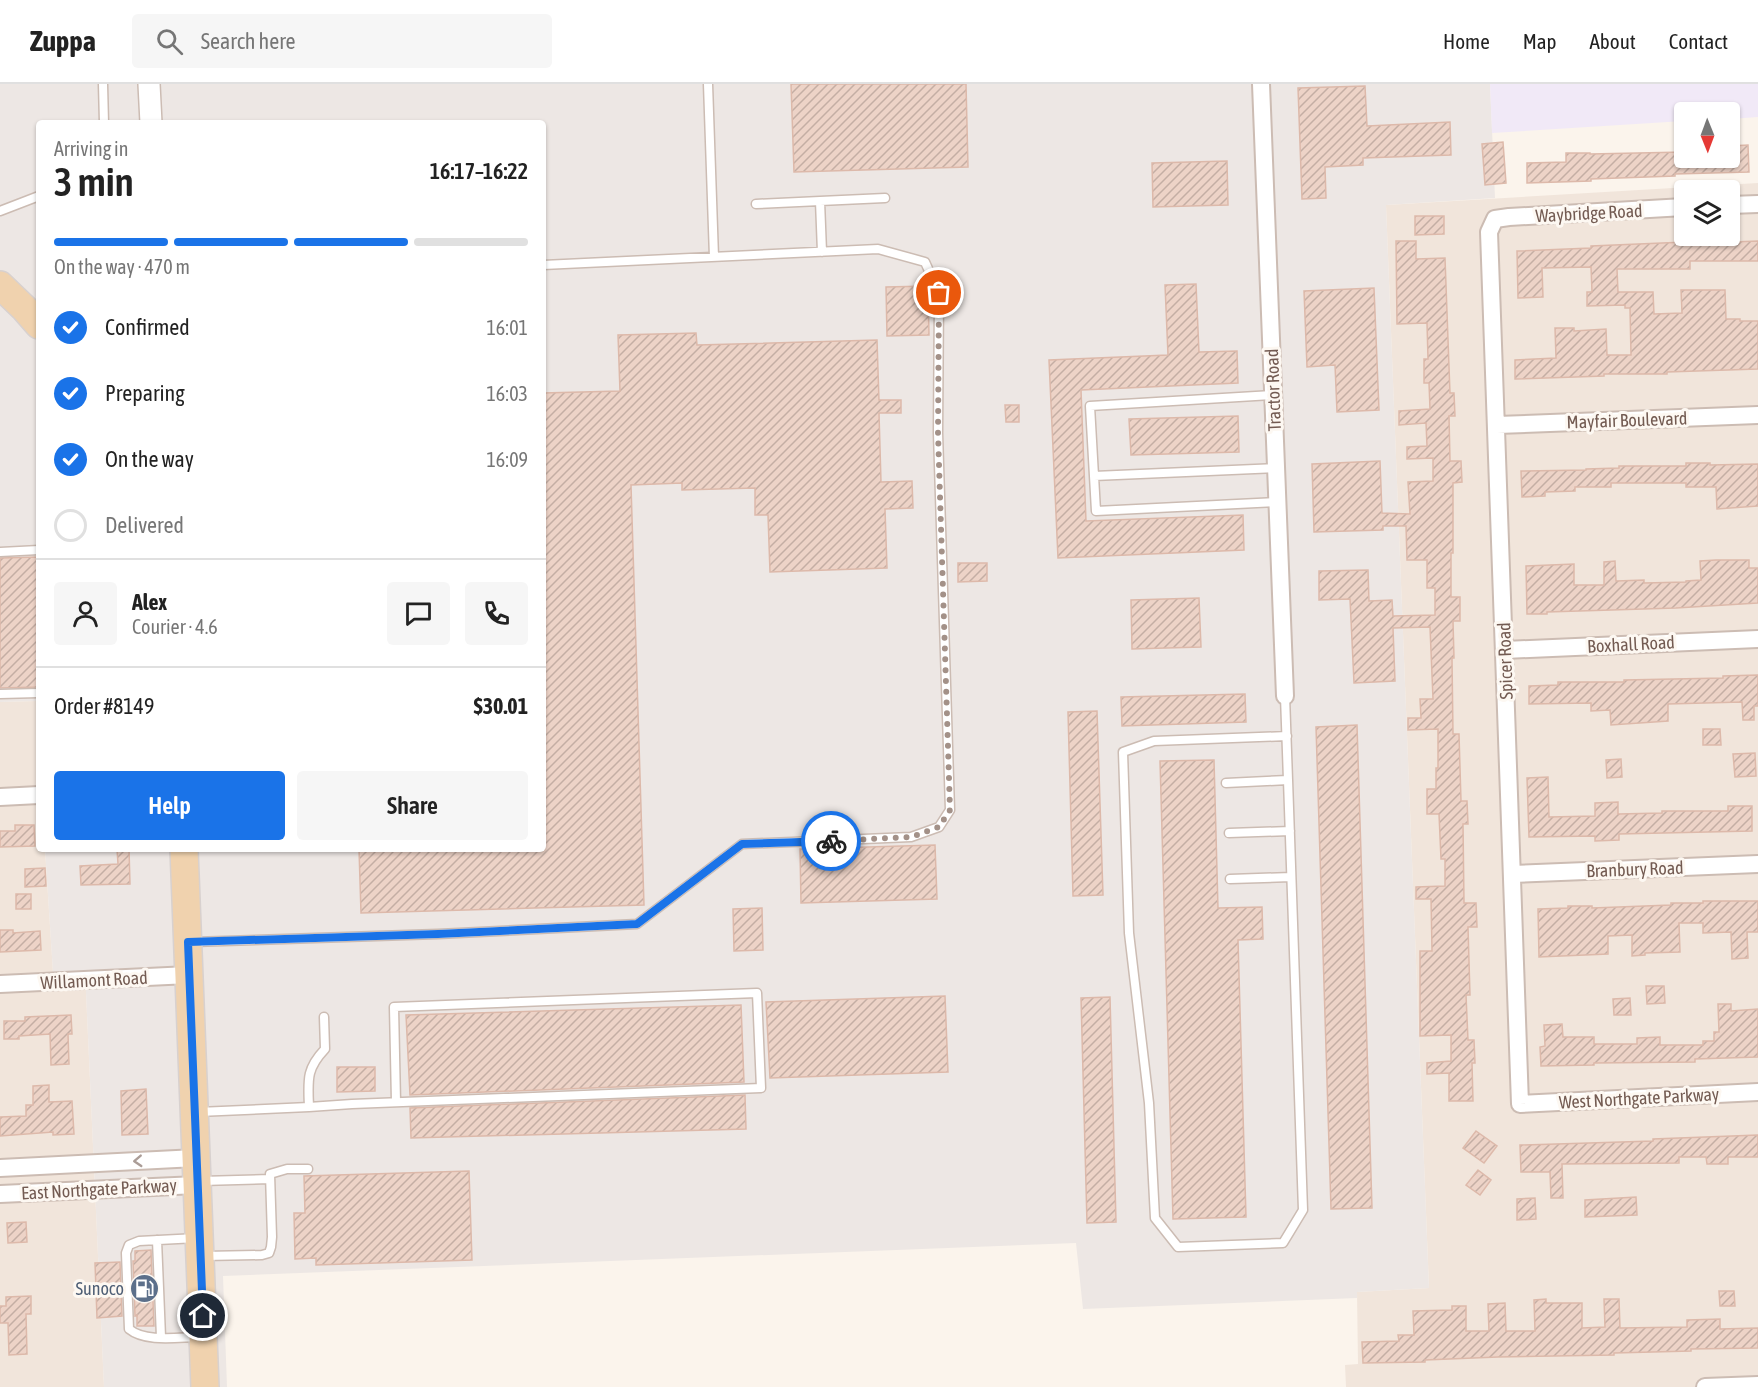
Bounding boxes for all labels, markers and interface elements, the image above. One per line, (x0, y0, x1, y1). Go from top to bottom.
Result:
search box (132, 14, 552, 68)
text: Zuppa (30, 25, 96, 57)
icon: search (153, 25, 186, 58)
text: Search here (201, 28, 296, 54)
text: Home (1443, 29, 1490, 53)
text: Map (1523, 29, 1557, 53)
text: About (1590, 29, 1636, 53)
text: Contact (1669, 29, 1728, 53)
north arrow (1674, 102, 1740, 168)
map controls (1674, 102, 1740, 246)
text: Arriving in (54, 137, 128, 160)
text: 16:17–16:22 (430, 158, 528, 184)
text: 3 min (54, 160, 134, 204)
button: layers (1674, 180, 1740, 246)
street label: Waybridge Road (1535, 200, 1643, 226)
text: On the way · 470 m (54, 255, 190, 278)
pin (913, 267, 964, 318)
icon: bag (922, 276, 955, 309)
icon: check (54, 311, 87, 344)
text: Confirmed (105, 314, 190, 340)
text: 16:01 (486, 316, 528, 339)
street label: Tractor Road (1261, 348, 1285, 432)
icon: check (54, 377, 87, 410)
text: Preparing (105, 380, 185, 406)
text: 16:03 (486, 382, 528, 405)
street label: Mayfair Boulevard (1566, 407, 1688, 433)
icon: check (54, 443, 87, 476)
text: On the way (105, 446, 194, 472)
text: 16:09 (486, 448, 528, 471)
text: Delivered (105, 512, 184, 538)
button: person (54, 582, 117, 645)
button: chat (387, 582, 450, 645)
button: phone (465, 582, 528, 645)
text: Alex (132, 589, 167, 615)
text: Courier · 4.6 (132, 615, 218, 638)
street label: Spicer Road (1493, 622, 1517, 700)
street label: Boxhall Road (1587, 631, 1675, 657)
text: Order #8149 (54, 693, 154, 719)
text: $30.01 (473, 693, 528, 719)
button: Help (54, 771, 285, 840)
button: Share (297, 771, 528, 840)
courier (801, 811, 861, 871)
icon: bike (815, 825, 848, 858)
street label: Branbury Road (1586, 857, 1684, 881)
street label: Willamont Road (40, 967, 148, 993)
street label: West Northgate Parkway (1558, 1083, 1720, 1113)
one-way arrow (133, 1155, 142, 1168)
street label: East Northgate Parkway (21, 1174, 177, 1204)
fuel station icon: Sunoco (129, 1272, 161, 1304)
place label: Sunoco (75, 1278, 124, 1299)
pin (177, 1290, 228, 1341)
icon: home (186, 1299, 219, 1332)

